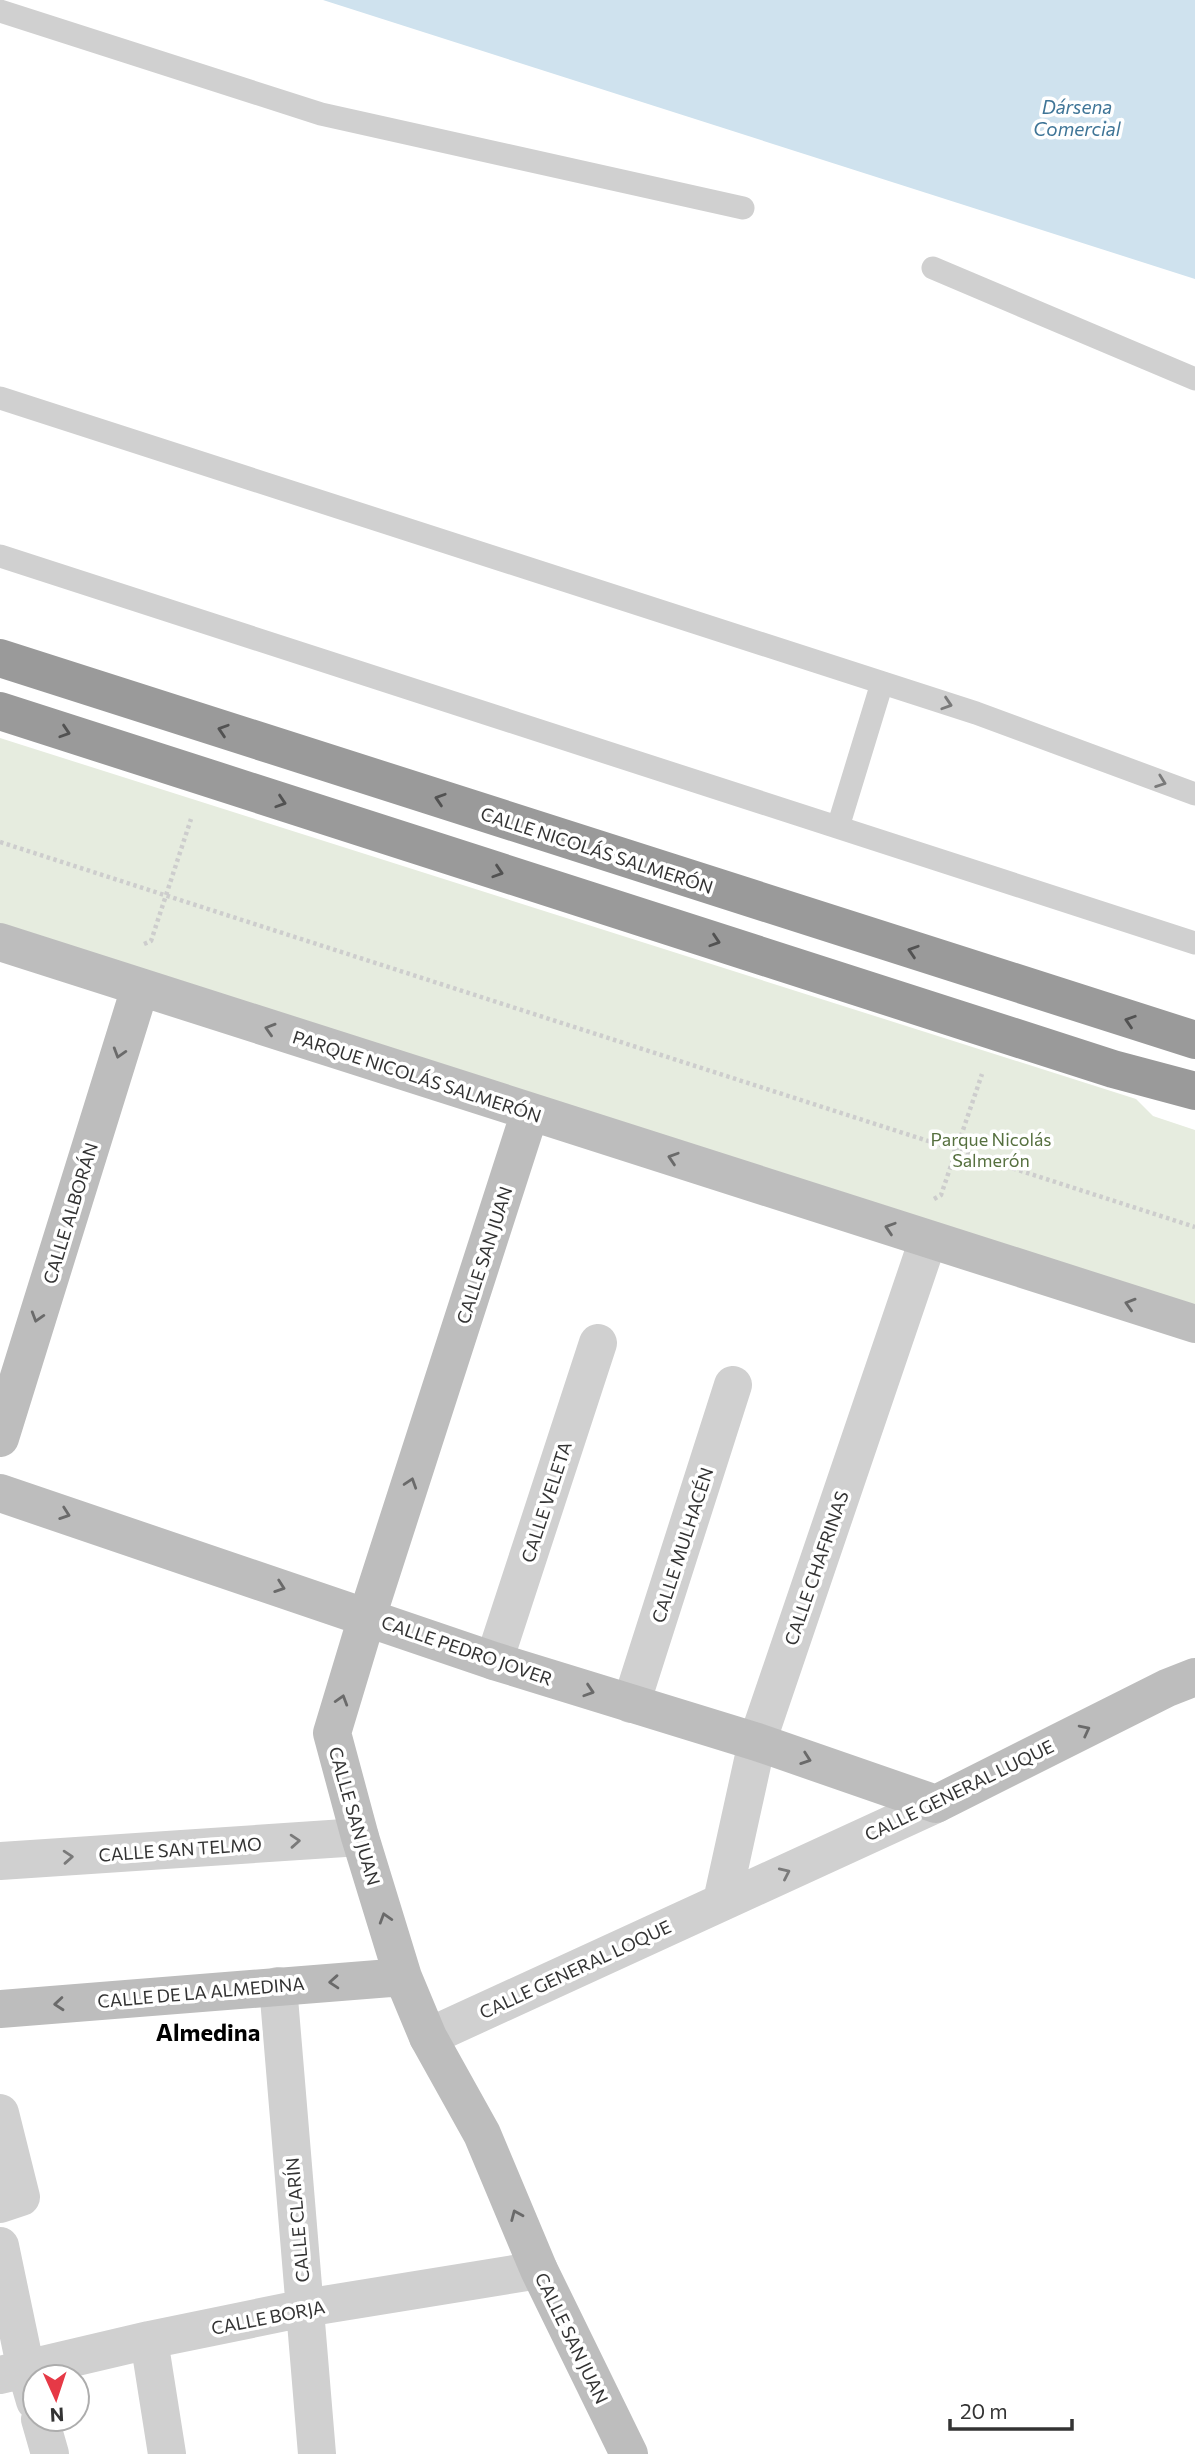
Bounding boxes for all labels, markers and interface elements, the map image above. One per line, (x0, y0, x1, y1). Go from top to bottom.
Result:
water label: Dársena Comercial (1033, 95, 1122, 140)
one-way arrow (940, 696, 953, 710)
one-way arrow (59, 724, 71, 739)
one-way arrow (217, 724, 230, 738)
one-way arrow (1154, 773, 1166, 787)
one-way arrow (434, 793, 446, 808)
one-way arrow (275, 794, 287, 808)
street label: CALLE NICOLÁS SALMERÓN (478, 802, 716, 898)
one-way arrow (492, 863, 504, 878)
one-way arrow (708, 933, 720, 947)
one-way arrow (907, 945, 919, 960)
one-way arrow (1124, 1015, 1136, 1029)
one-way arrow (264, 1022, 276, 1037)
street label: PARQUE NICOLÁS SALMERÓN (290, 1025, 544, 1127)
one-way arrow (113, 1047, 128, 1059)
park label: Parque Nicolás Salmerón (930, 1128, 1052, 1171)
street label: CALLE ALBORÁN (38, 1140, 102, 1286)
one-way arrow (667, 1152, 680, 1166)
street label: CALLE SAN JUAN (451, 1183, 517, 1327)
one-way arrow (884, 1222, 896, 1236)
one-way arrow (1124, 1297, 1136, 1312)
one-way arrow (31, 1311, 46, 1323)
street label: CALLE VELETA (516, 1439, 576, 1565)
street label: CALLE MULHACÉN (647, 1465, 717, 1625)
one-way arrow (402, 1477, 417, 1489)
street label: CALLE CHAFRINAS (779, 1488, 853, 1648)
one-way arrow (58, 1506, 70, 1521)
one-way arrow (274, 1579, 286, 1593)
street label: CALLE PEDRO JOVER (379, 1610, 555, 1690)
one-way arrow (582, 1683, 594, 1697)
one-way arrow (334, 1694, 349, 1706)
one-way arrow (1077, 1724, 1090, 1738)
street label: CALLE GENERAL LUQUE (861, 1735, 1057, 1845)
street label: CALLE SAN JUAN (325, 1744, 385, 1888)
one-way arrow (799, 1751, 811, 1765)
street label: CALLE SAN TELMO (98, 1832, 262, 1866)
one-way arrow (290, 1834, 301, 1849)
one-way arrow (63, 1849, 74, 1864)
one-way arrow (777, 1867, 790, 1881)
one-way arrow (378, 1913, 393, 1925)
street label: CALLE GENERAL LOQUE (476, 1915, 674, 2023)
street label: CALLE DE LA ALMEDINA (96, 1972, 306, 2012)
one-way arrow (329, 1974, 340, 1989)
one-way arrow (53, 1996, 64, 2011)
district label: Almedina (156, 2017, 260, 2046)
street label: CALLE CLARÍN (281, 2157, 313, 2283)
one-way arrow (510, 2210, 524, 2222)
street label: CALLE SAN JUAN (531, 2269, 613, 2407)
street label: CALLE BORJA (209, 2295, 327, 2339)
north arrow (21, 2363, 91, 2433)
scale bar (950, 2388, 1072, 2432)
text: 20 m (960, 2398, 1008, 2423)
text: N (49, 2404, 65, 2427)

